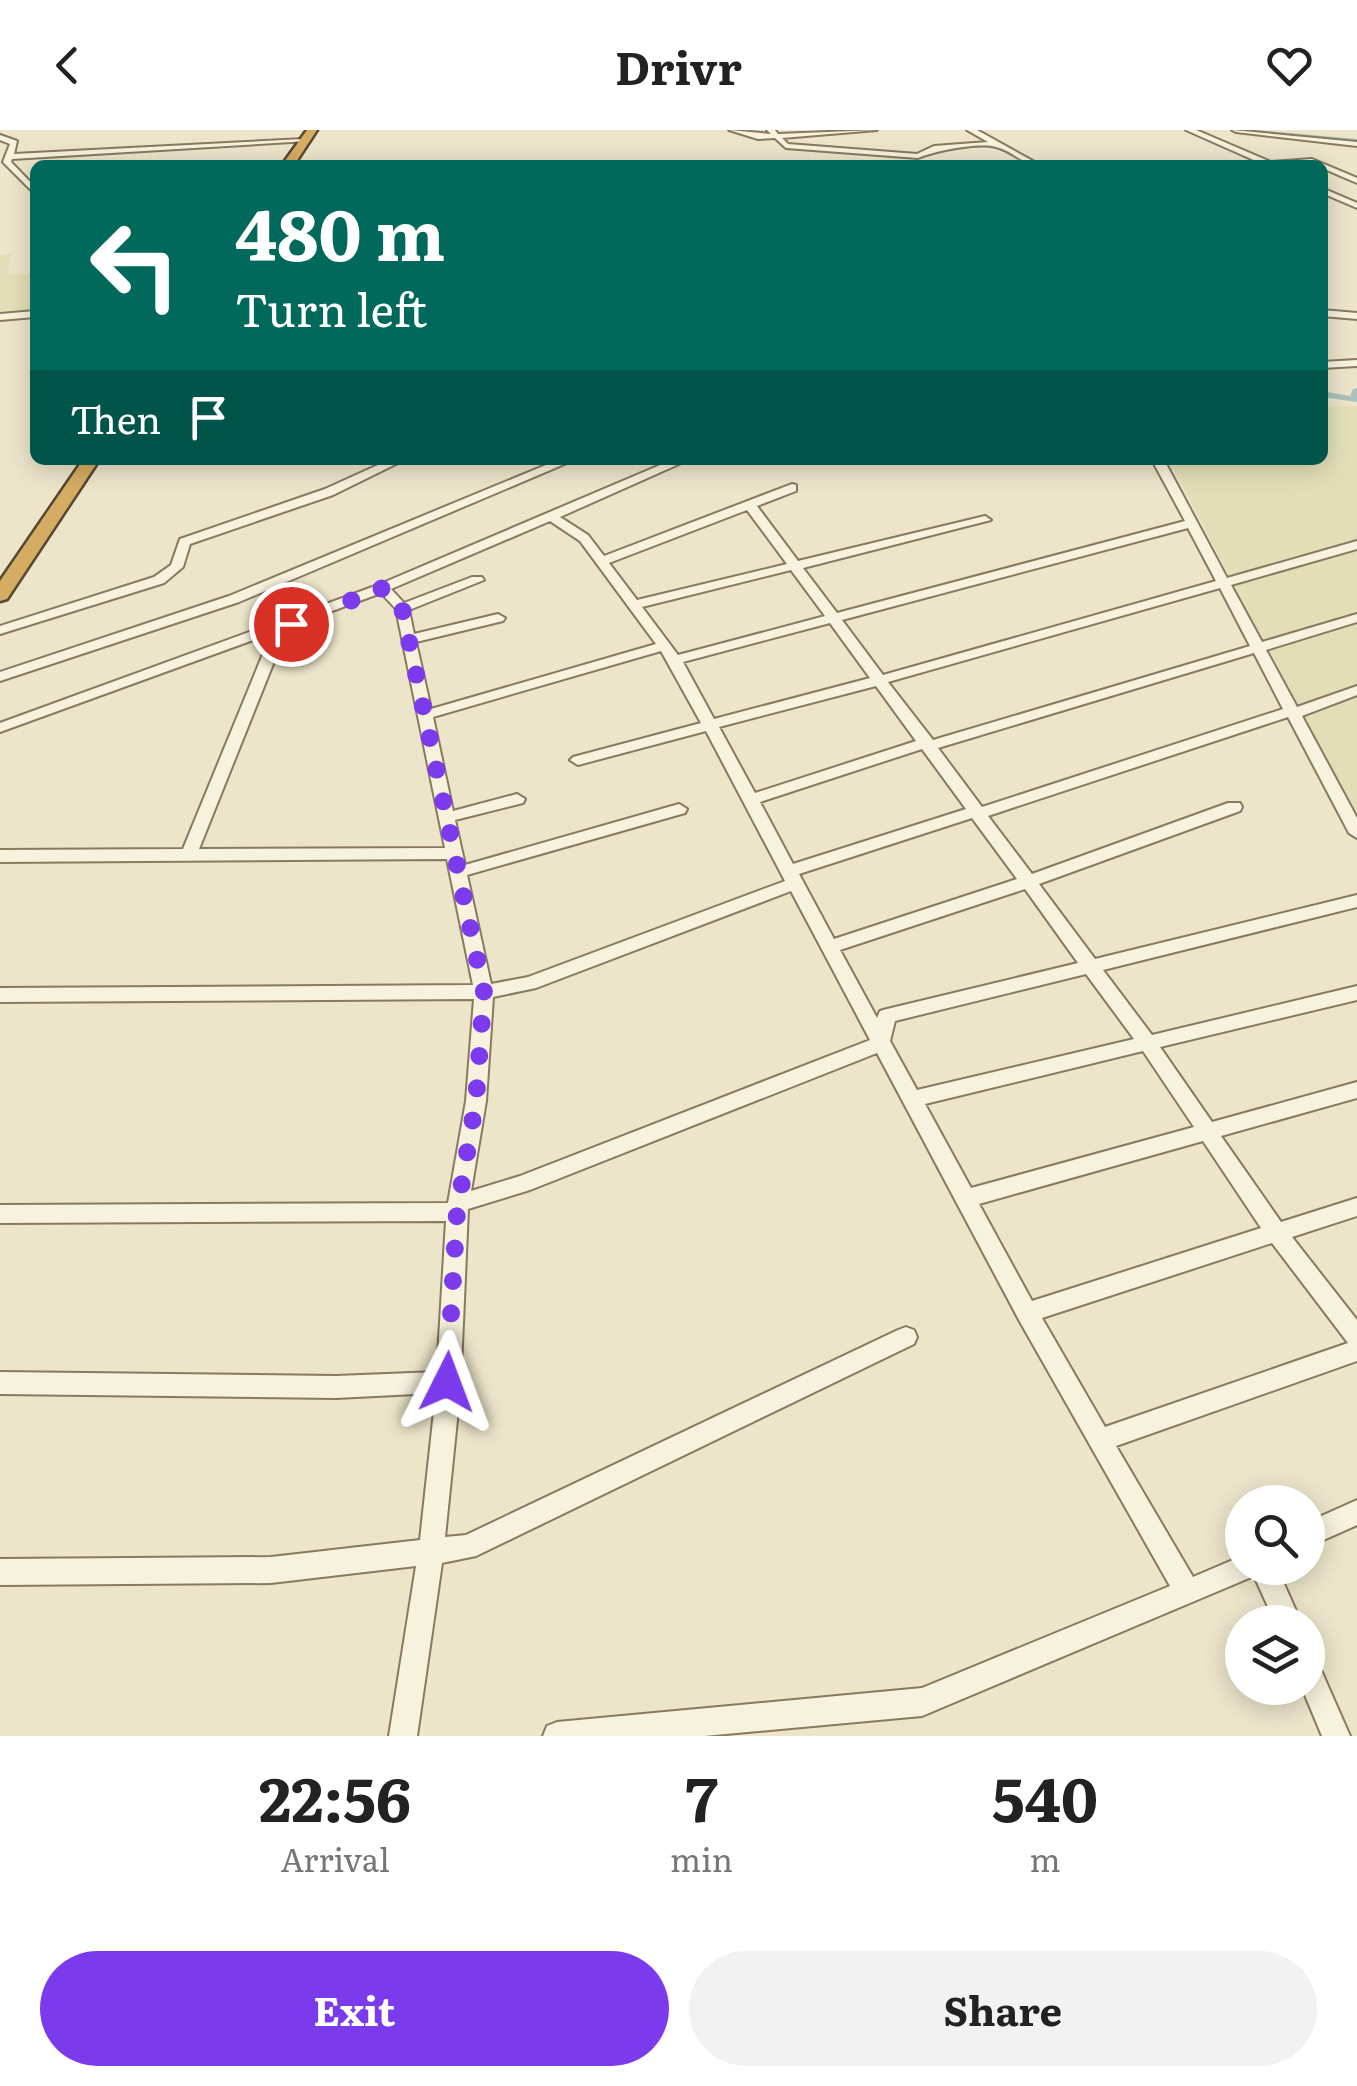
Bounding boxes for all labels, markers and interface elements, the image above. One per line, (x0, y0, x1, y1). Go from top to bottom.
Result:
text: Drivr (615, 32, 742, 99)
icon: back (40, 38, 95, 93)
icon: heart (1262, 38, 1317, 93)
text: 480 m (235, 179, 445, 283)
icon: left (70, 200, 200, 330)
text: Turn left (235, 274, 427, 341)
text: Then (70, 389, 161, 446)
icon: arrive (181, 390, 236, 445)
pin (249, 582, 334, 667)
icon: arrive (264, 597, 319, 652)
position arrow (395, 1330, 499, 1434)
map controls (1225, 1485, 1325, 1705)
button: search (1225, 1485, 1325, 1585)
button: layers (1225, 1605, 1325, 1705)
text: 22:56 (259, 1751, 411, 1840)
text: 7 (685, 1751, 718, 1840)
text: 540 (992, 1751, 1098, 1840)
text: Arrival (280, 1834, 390, 1882)
text: min (670, 1834, 733, 1882)
text: m (1029, 1834, 1061, 1882)
button: Exit (40, 1951, 669, 2066)
button: Share (689, 1951, 1317, 2066)

